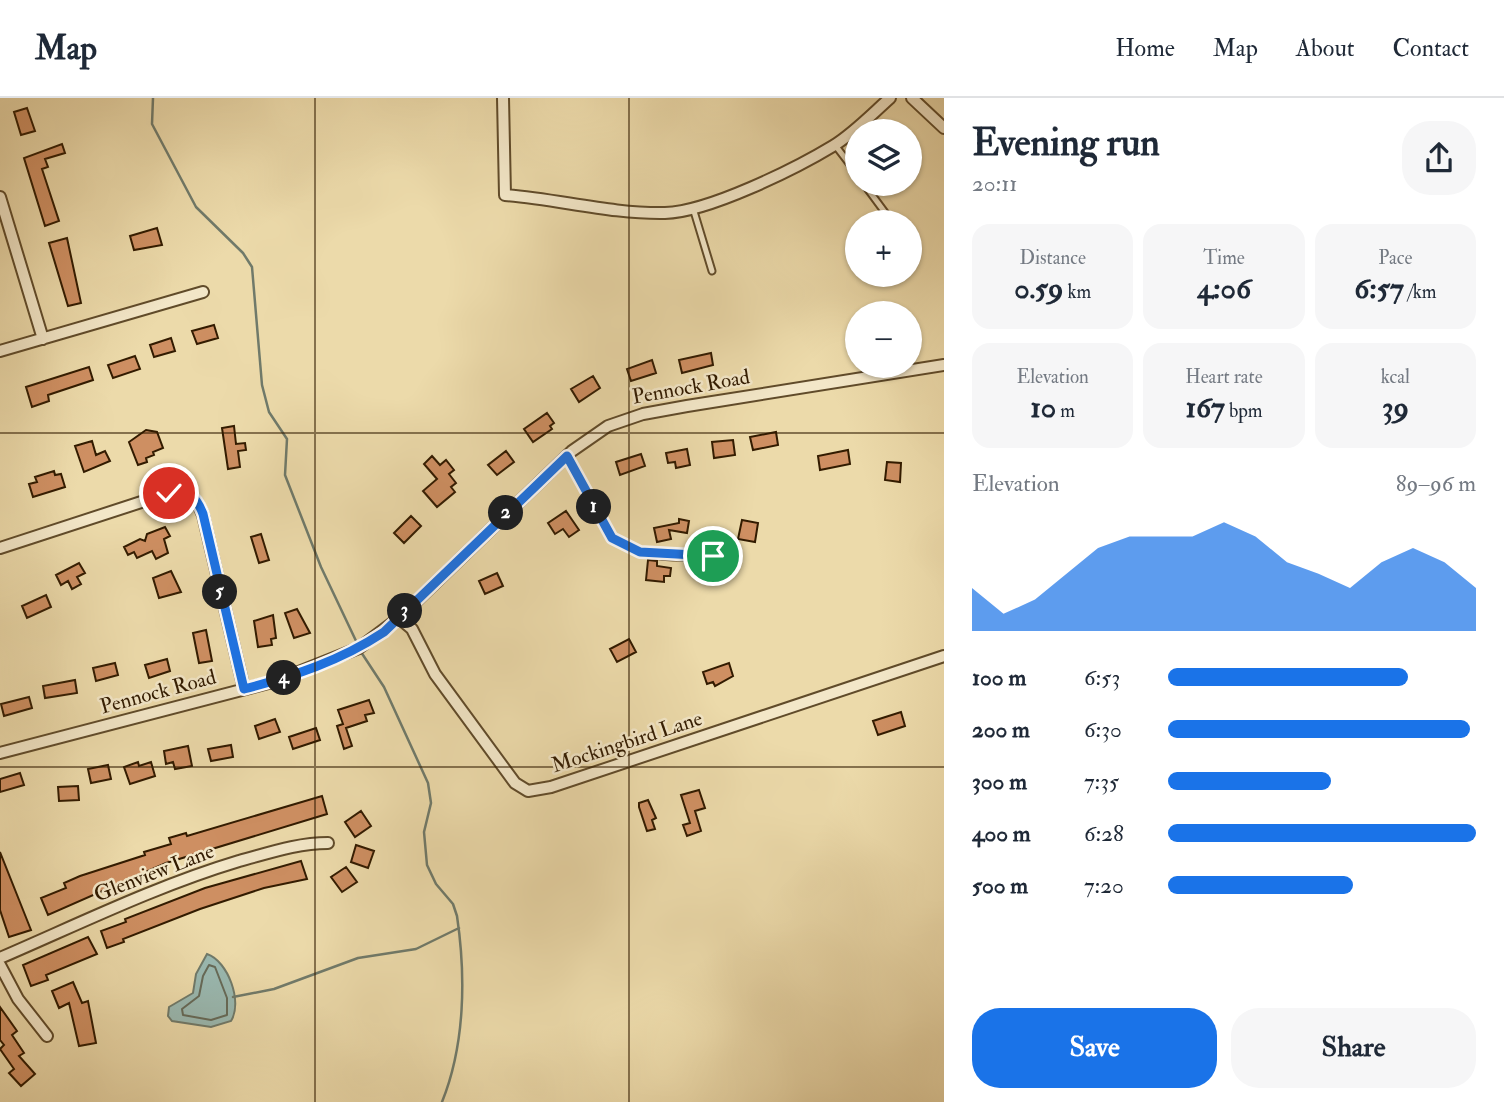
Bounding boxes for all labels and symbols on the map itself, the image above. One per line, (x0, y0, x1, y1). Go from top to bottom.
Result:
street label: Pennock Road (630, 363, 753, 411)
pin (139, 463, 199, 523)
pin: 1 (576, 490, 612, 524)
pin: 2 (489, 496, 524, 530)
pin (683, 526, 743, 586)
pin: 5 (202, 574, 238, 610)
pin: 3 (388, 594, 422, 628)
pin: 4 (266, 660, 302, 696)
street label: Pennock Road (97, 663, 220, 720)
street label: Mockingbird Lane (548, 705, 706, 779)
street label: Glenview Lane (90, 838, 218, 908)

